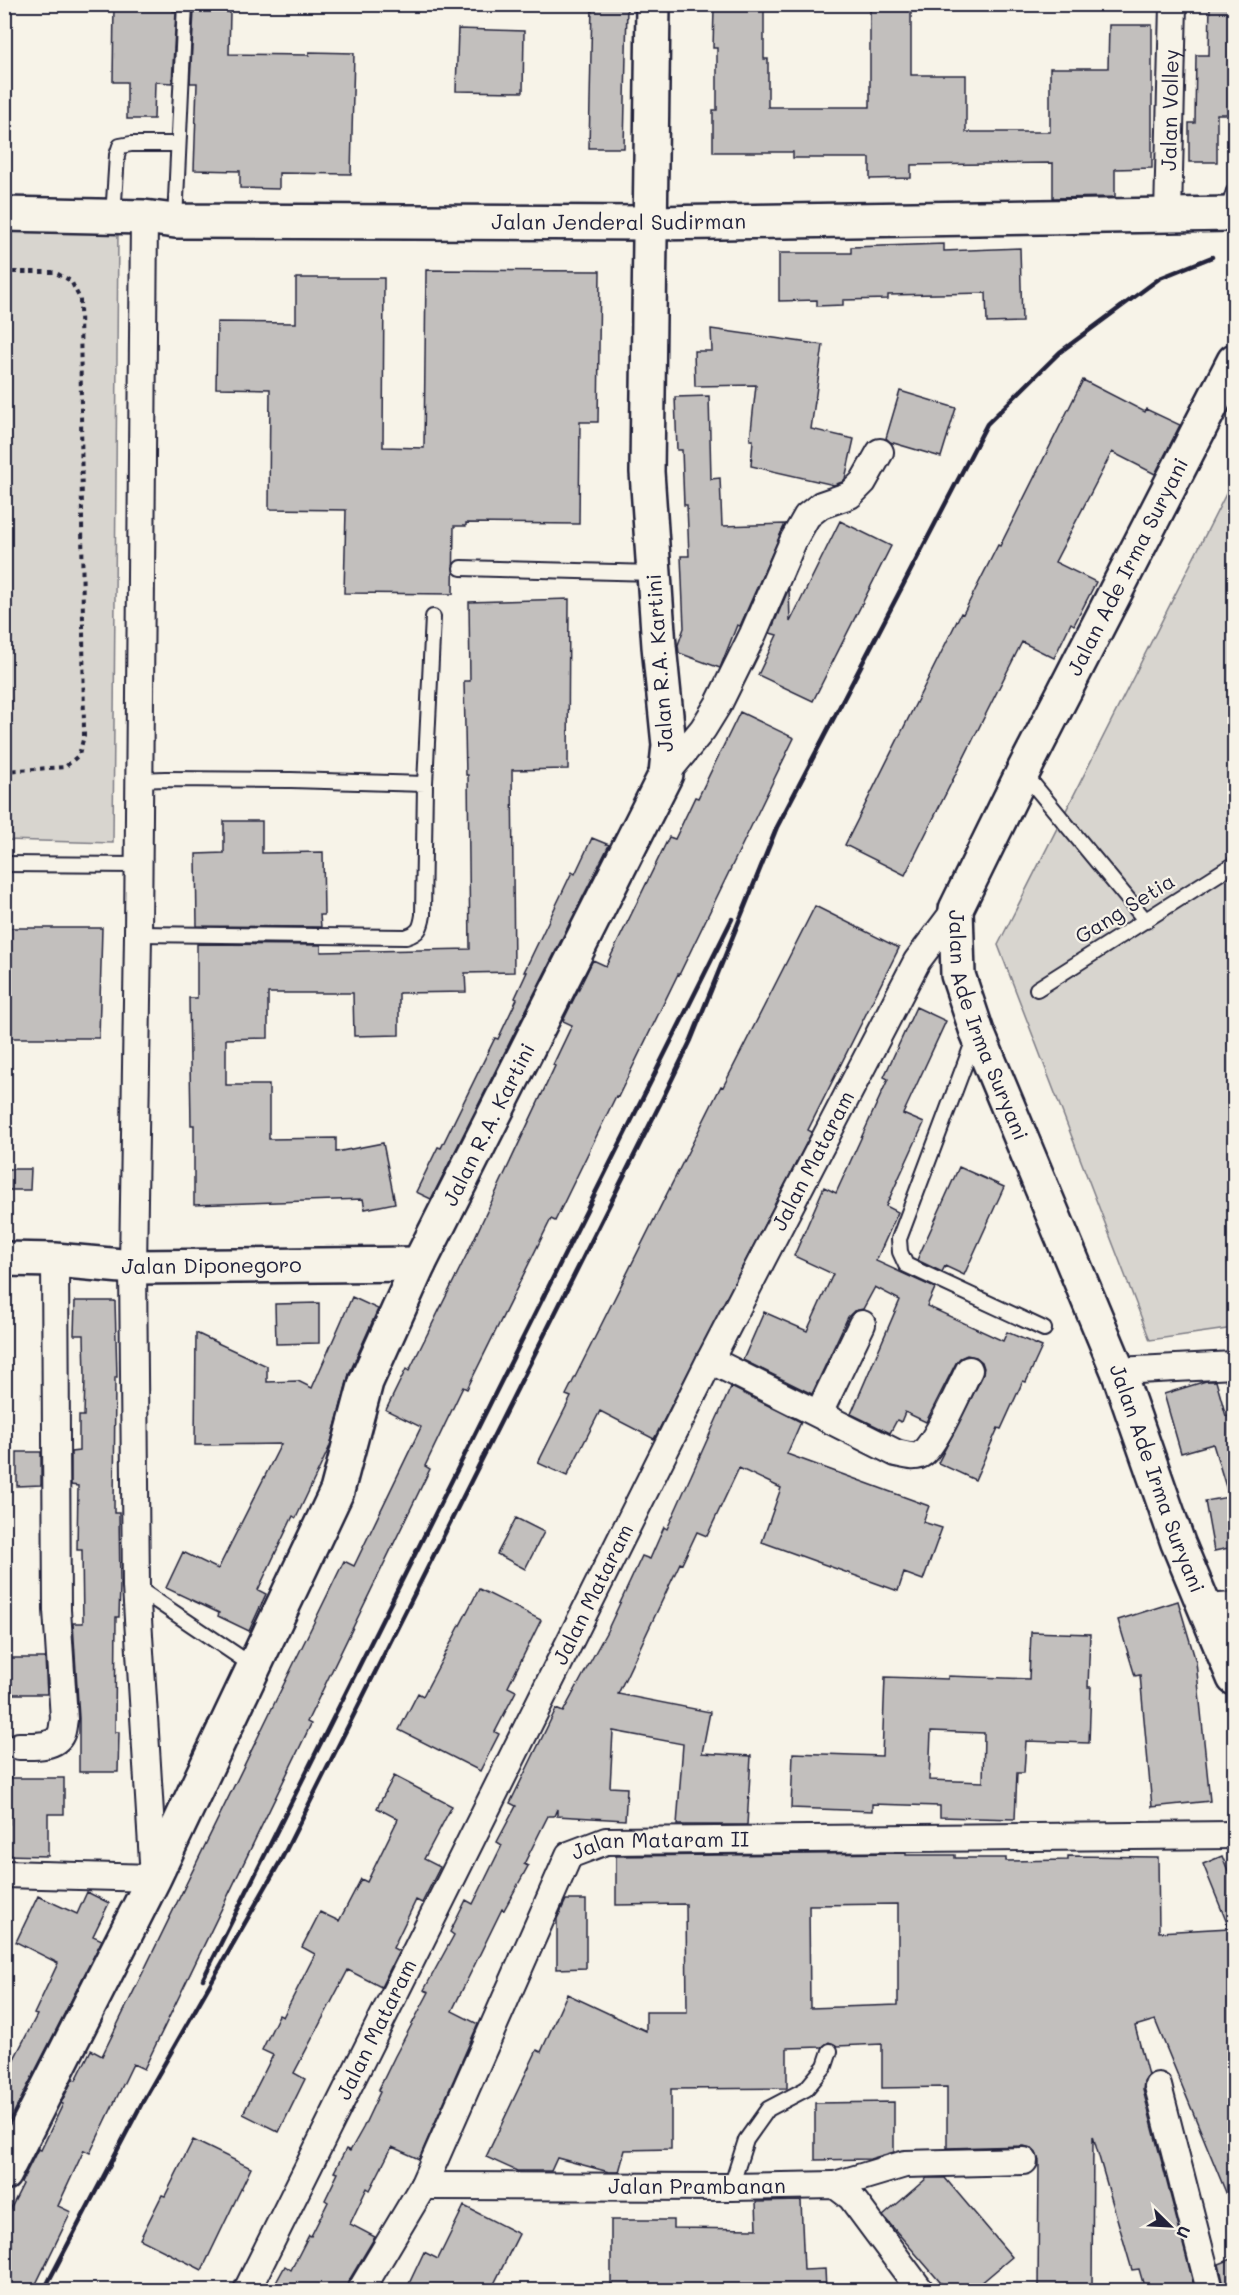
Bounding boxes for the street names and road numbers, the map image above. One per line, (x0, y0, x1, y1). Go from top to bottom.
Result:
street label: Jalan Volley (1154, 49, 1184, 171)
street label: Jalan Jenderal Sudirman (491, 207, 746, 235)
street label: Jalan Ade Irma Suryani (1060, 453, 1193, 680)
street label: Jalan R.A. Kartini (639, 573, 678, 753)
street label: Gang Setia (1069, 866, 1179, 949)
street label: Jalan Ade Irma Suryani (944, 909, 1035, 1144)
street label: Jalan R.A. Kartini (436, 1038, 540, 1210)
street label: Jalan Mataram (764, 1086, 859, 1235)
street label: Jalan Diponegoro (121, 1250, 302, 1279)
street label: Jalan Ade Irma Suryani (1104, 1359, 1212, 1596)
street label: Jalan Mataram (546, 1519, 638, 1669)
street label: Jalan Mataram II (567, 1825, 749, 1865)
street label: Jalan Mataram (329, 1954, 422, 2104)
street label: Jalan Prambanan (608, 2171, 786, 2199)

